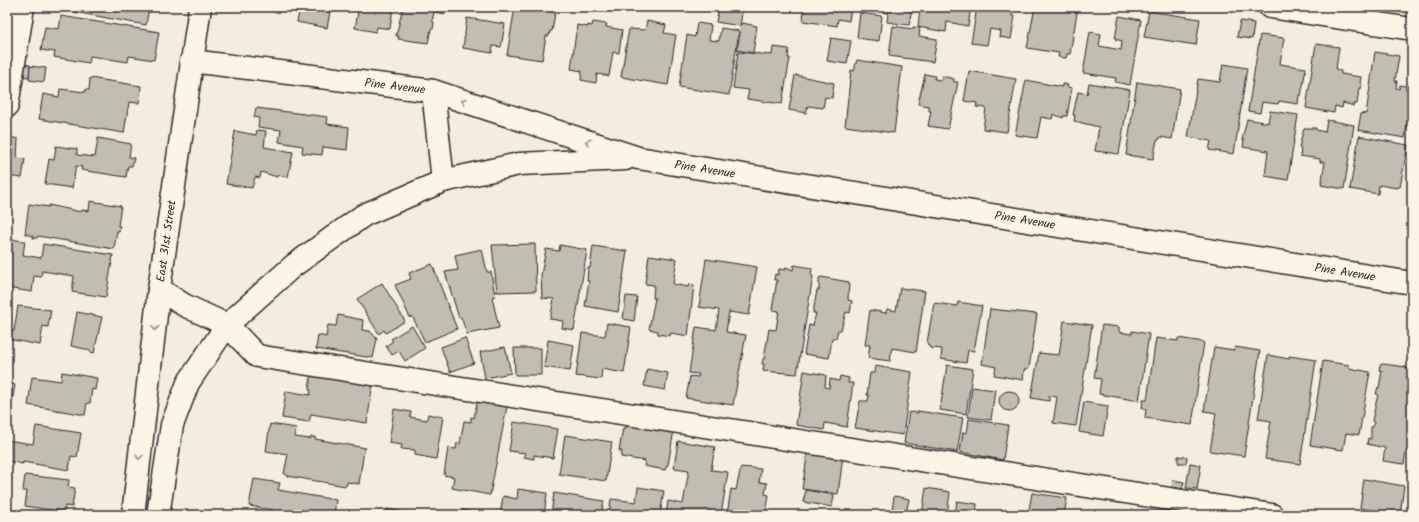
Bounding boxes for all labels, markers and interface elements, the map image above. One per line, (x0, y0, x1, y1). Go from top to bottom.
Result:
street label: Pine Avenue (363, 73, 427, 100)
one-way arrow (461, 97, 468, 106)
one-way arrow (584, 138, 591, 147)
street label: Pine Avenue (673, 155, 737, 184)
street label: East 31st Street (151, 198, 182, 283)
street label: Pine Avenue (993, 206, 1057, 235)
street label: Pine Avenue (1313, 258, 1377, 287)
one-way arrow (150, 325, 159, 331)
one-way arrow (135, 454, 144, 460)

